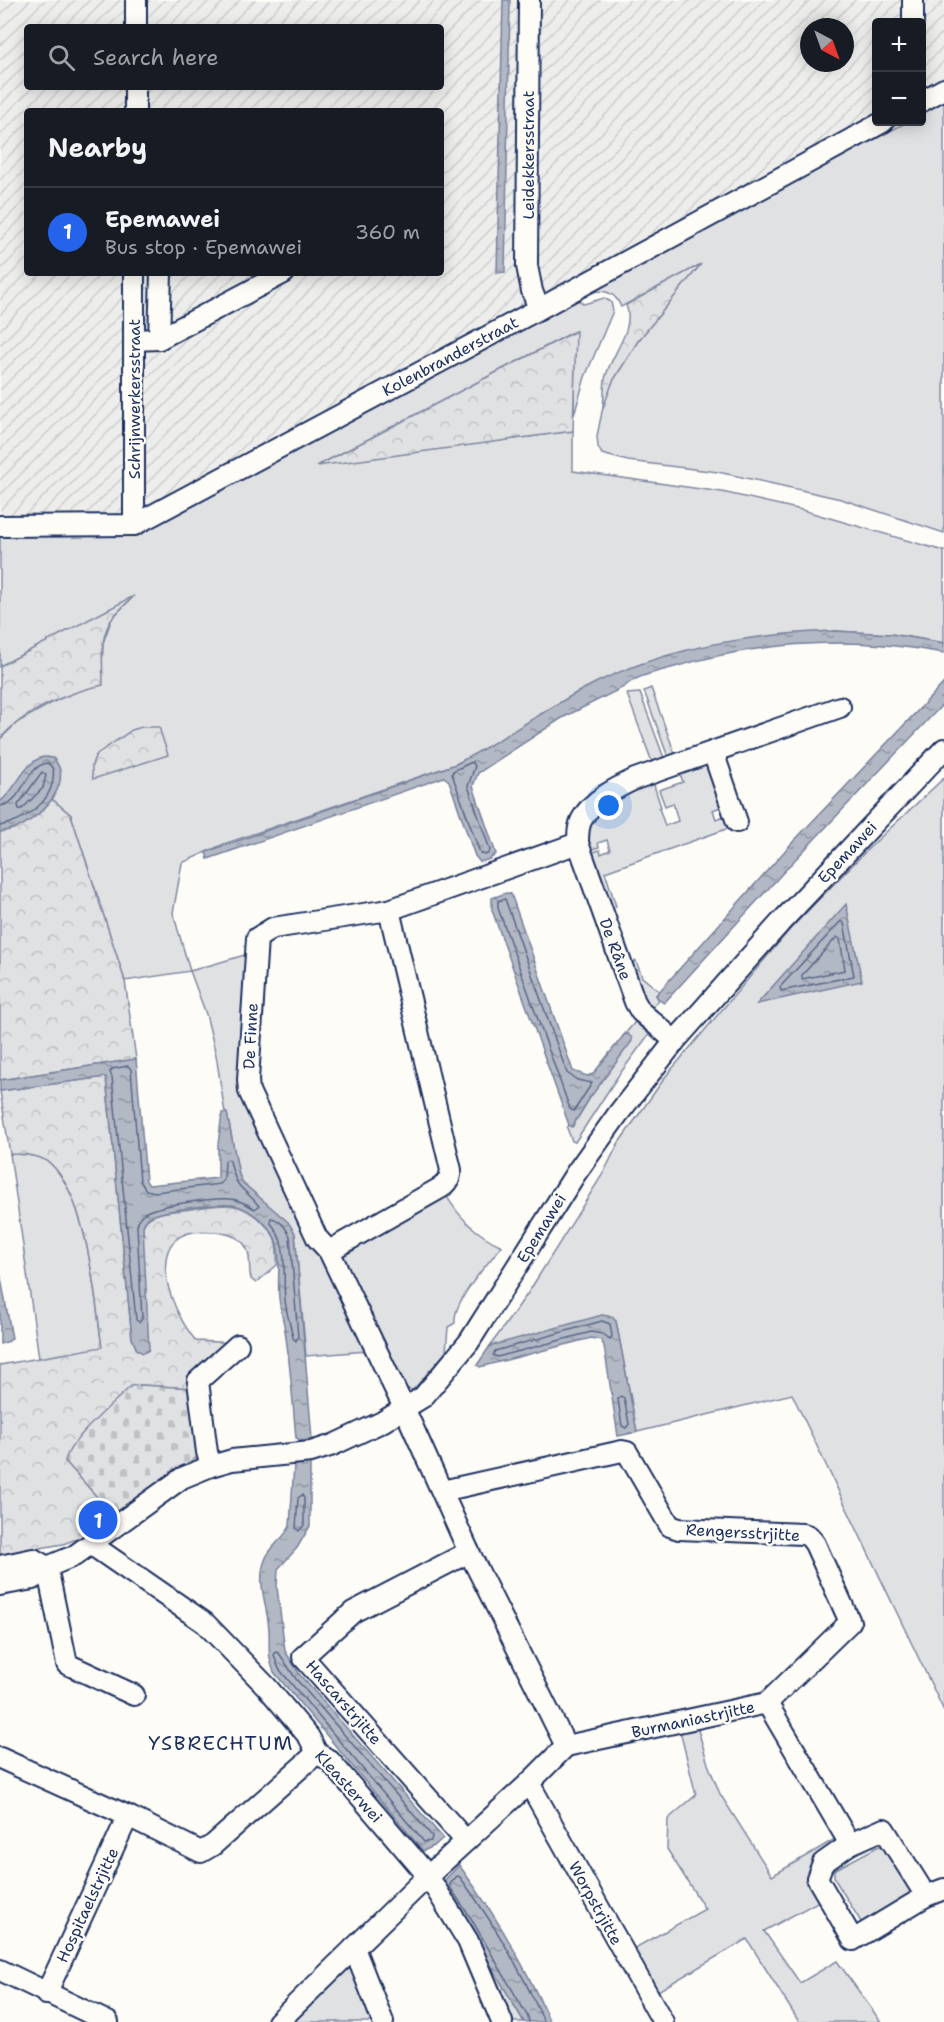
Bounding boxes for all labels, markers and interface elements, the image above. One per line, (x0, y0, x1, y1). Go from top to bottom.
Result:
north arrow (800, 18, 854, 72)
map controls (872, 18, 926, 126)
button: + (872, 18, 926, 72)
search box (24, 24, 444, 90)
icon: search (45, 41, 78, 74)
text: Search here (93, 43, 219, 72)
button: − (872, 72, 926, 126)
street label: Leidekkersstraat (518, 91, 539, 219)
text: Nearby (48, 130, 147, 165)
text: Epemawei (105, 205, 220, 234)
text: 1 (63, 219, 72, 245)
text: 360 m (355, 219, 420, 245)
text: Bus stop · Epemawei (105, 234, 302, 260)
street label: Kolenbranderstraat (378, 312, 522, 401)
street label: Schrijnwerkersstraat (124, 319, 145, 479)
your location (594, 791, 623, 820)
street label: Epemawei (813, 817, 882, 888)
street label: De Râne (595, 915, 636, 983)
street label: De Finne (238, 1002, 263, 1070)
street label: Epemawei (512, 1190, 571, 1267)
pin: 1 (78, 1498, 118, 1543)
street label: Rengersstrjitte (685, 1519, 801, 1546)
street label: Hascarstrjitte (301, 1655, 386, 1749)
street label: Burmaniastrjitte (630, 1696, 757, 1743)
district label: YSBRECHTUM (148, 1730, 294, 1756)
street label: Kleasterwei (310, 1745, 387, 1827)
street label: Hospitaelstrjitte (52, 1844, 123, 1966)
street label: Worpstrjitte (564, 1858, 627, 1949)

